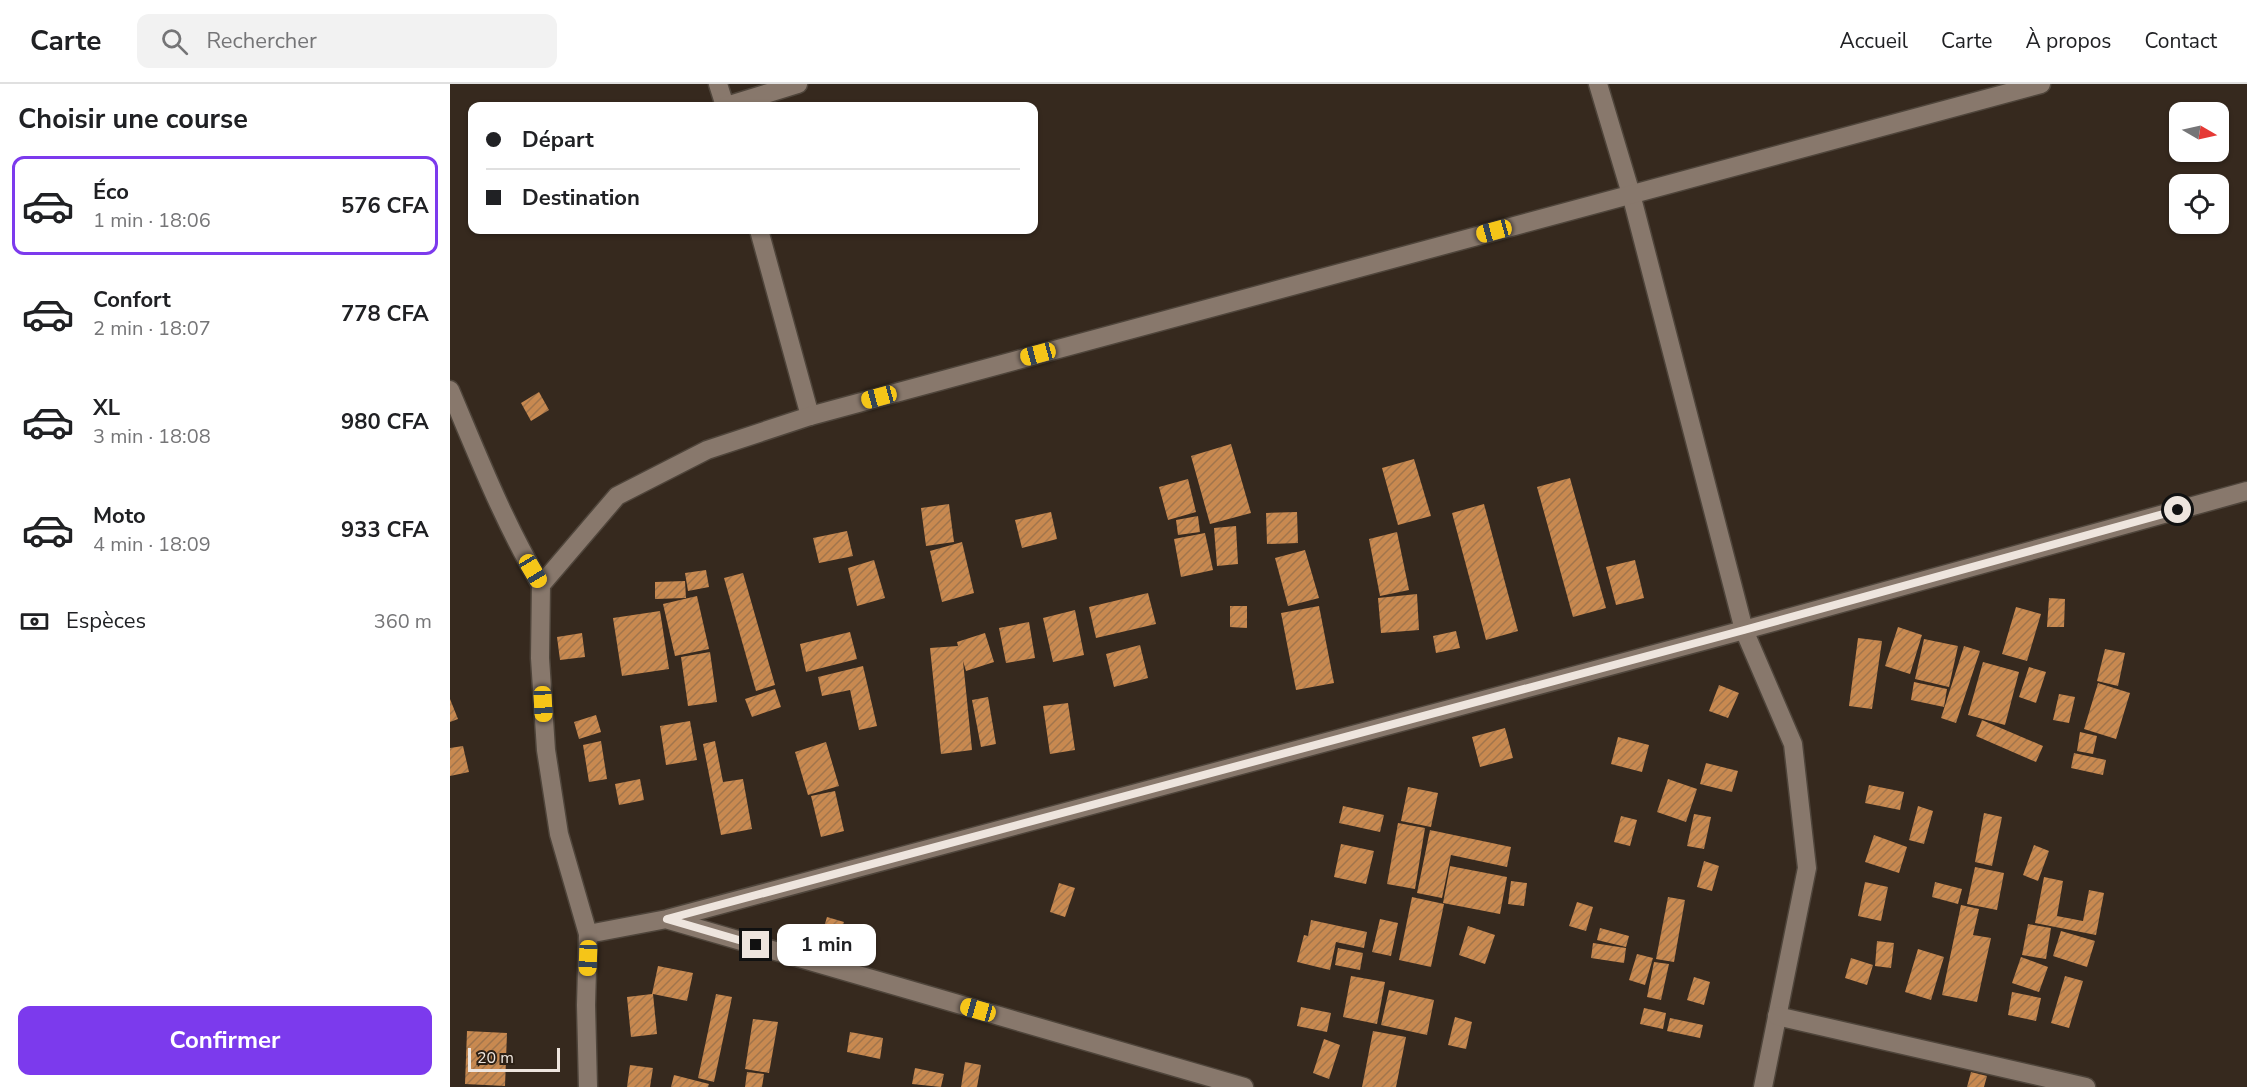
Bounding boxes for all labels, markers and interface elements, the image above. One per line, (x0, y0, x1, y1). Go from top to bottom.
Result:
search box (137, 14, 557, 68)
text: Carte (30, 22, 101, 60)
icon: search (158, 25, 191, 58)
text: Rechercher (206, 26, 317, 56)
text: Accueil (1839, 27, 1908, 55)
text: Carte (1941, 27, 1992, 55)
text: À propos (2025, 27, 2111, 55)
text: Contact (2144, 27, 2217, 55)
text: Choisir une course (18, 101, 248, 138)
north arrow (2169, 102, 2229, 162)
map controls (2169, 102, 2229, 234)
text: Départ (522, 125, 594, 155)
button: locate (2169, 174, 2229, 234)
text: Éco (93, 177, 129, 207)
icon: car (21, 179, 75, 233)
text: Destination (522, 183, 640, 213)
text: 576 CFA (341, 191, 429, 221)
text: 1 min · 18:06 (93, 207, 211, 234)
car (1474, 218, 1514, 244)
text: Confort (93, 285, 171, 315)
icon: car (21, 287, 75, 341)
text: 778 CFA (341, 299, 429, 329)
text: 2 min · 18:07 (93, 315, 211, 342)
car (1018, 341, 1058, 367)
car (859, 384, 899, 410)
text: XL (93, 393, 120, 423)
icon: car (21, 395, 75, 449)
text: 980 CFA (341, 407, 429, 437)
text: 3 min · 18:08 (93, 423, 211, 450)
route start (2164, 496, 2191, 523)
text: Moto (93, 501, 146, 531)
icon: car (21, 503, 75, 557)
text: 933 CFA (341, 515, 429, 545)
text: 4 min · 18:09 (93, 531, 211, 558)
car (516, 551, 550, 591)
icon: cash (18, 605, 51, 638)
text: Espèces (66, 606, 146, 636)
text: 360 m (374, 608, 432, 635)
car (533, 686, 553, 722)
callout: 1 min (777, 924, 876, 966)
route end (742, 931, 769, 958)
text: 1 min (801, 931, 852, 958)
car (578, 940, 598, 976)
car (958, 996, 998, 1024)
button: Confirmer (18, 1006, 432, 1075)
scale bar (468, 1045, 560, 1072)
text: 20 m (477, 1047, 514, 1069)

